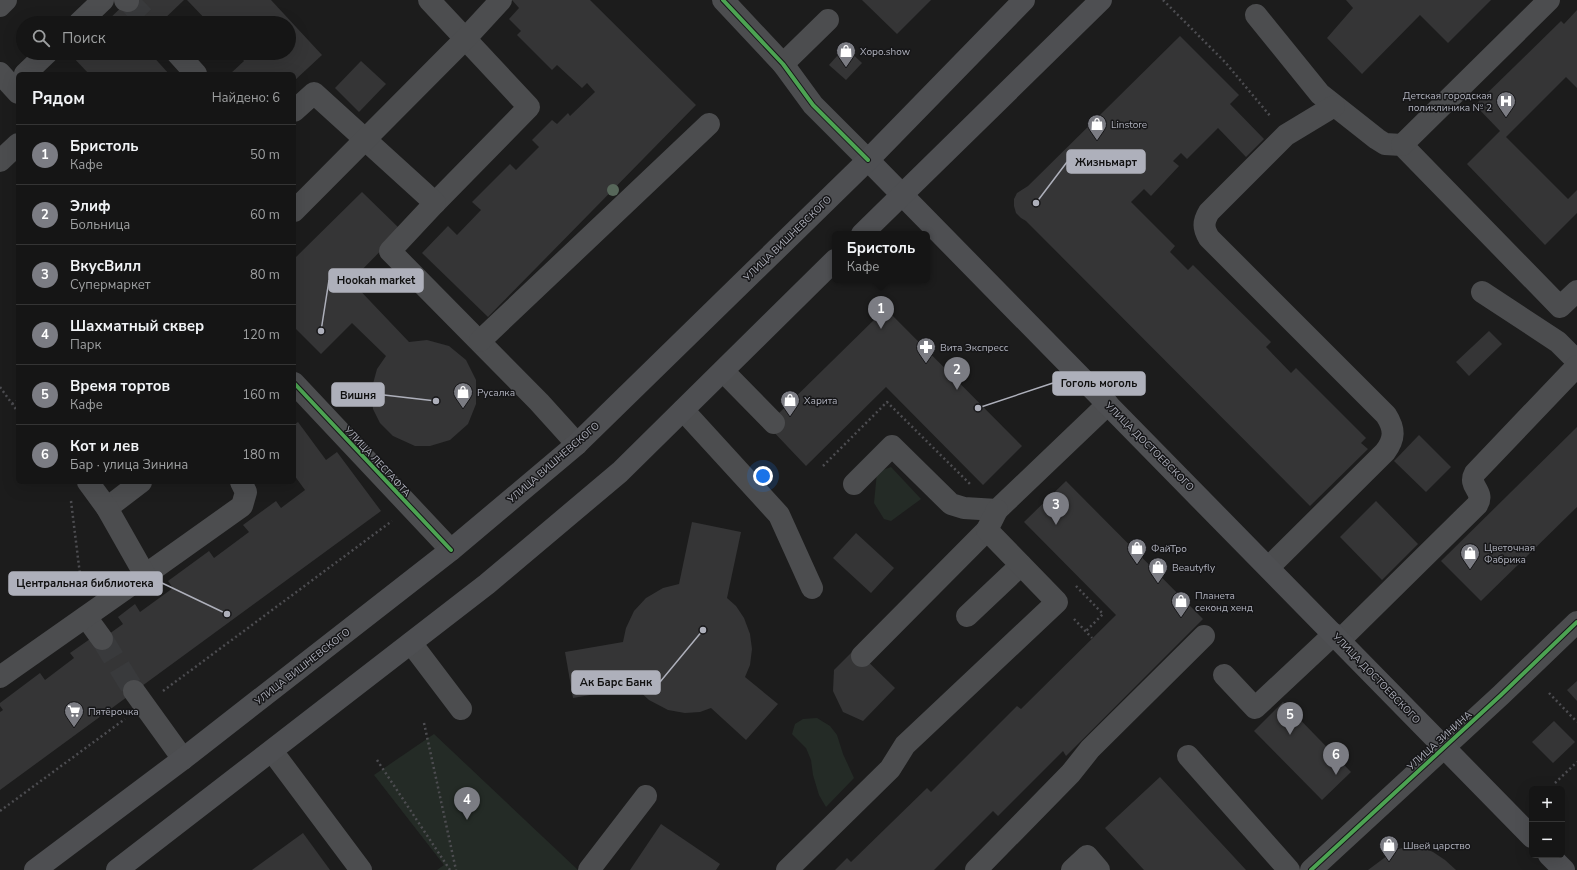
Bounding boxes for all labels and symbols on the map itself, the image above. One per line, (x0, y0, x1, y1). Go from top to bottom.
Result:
shop icon: Хоро.show (835, 40, 857, 68)
place label: Хоро.show (860, 45, 911, 59)
place label: Детская городская поликлиника № 2 (1403, 89, 1492, 115)
hospital icon: Детская городская поликлиника № 2 (1495, 90, 1517, 118)
shop icon: Linstore (1086, 113, 1108, 141)
place label: Linstore (1111, 118, 1147, 132)
callout: Жизньмарт (1067, 150, 1145, 173)
text: Жизньмарт (1075, 155, 1138, 170)
street label: УЛИЦА ВИШНЕВСКОГО (740, 193, 835, 285)
callout: Hookah market (329, 269, 423, 292)
text: Hookah market (337, 273, 416, 288)
pin: 1 (868, 296, 894, 329)
pharmacy icon: Вита Экспресс (915, 336, 937, 364)
place label: Вита Экспресс (940, 341, 1009, 355)
pin: 2 (944, 357, 970, 390)
callout: Гоголь моголь (1053, 372, 1145, 395)
text: Гоголь моголь (1061, 376, 1137, 391)
shop icon: Русалка (452, 381, 474, 409)
callout: Вишня (332, 383, 384, 406)
place label: Русалка (477, 386, 515, 400)
text: Вишня (340, 388, 376, 403)
shop icon: Харита (779, 389, 801, 417)
place label: Харита (804, 394, 838, 408)
street label: УЛИЦА ДОСТОЕВСКОГО (1101, 398, 1197, 495)
street label: УЛИЦА ВИШНЕВСКОГО (504, 419, 603, 507)
street label: УЛИЦА ЛЕСГАФТА (340, 423, 414, 501)
your location (753, 466, 773, 486)
pin: 3 (1043, 492, 1069, 525)
shop icon: ФайТро (1126, 537, 1148, 565)
place label: Цветочная Фабрика (1484, 541, 1535, 567)
place label: ФайТро (1151, 542, 1187, 556)
shop icon: Цветочная Фабрика (1459, 542, 1481, 570)
shop icon: Beautyfly (1147, 556, 1169, 584)
place label: Beautyfly (1172, 561, 1216, 575)
callout: Центральная библиотека (9, 572, 162, 595)
text: Центральная библиотека (16, 576, 154, 591)
place label: Планета секонд хенд (1195, 589, 1253, 615)
shop icon: Планета секонд хенд (1170, 590, 1192, 618)
street label: УЛИЦА ВИШНЕВСКОГО (251, 625, 354, 709)
street label: УЛИЦА ДОСТОЕВСКОГО (1329, 630, 1423, 727)
callout: Ак Барс Банк (572, 671, 660, 694)
text: Ак Барс Банк (580, 675, 653, 690)
supermarket icon: Пятёрочка (63, 700, 85, 728)
pin: 5 (1277, 702, 1303, 735)
place label: Пятёрочка (88, 705, 139, 719)
street label: УЛИЦА ЗИНИНА (1404, 707, 1476, 774)
pin: 6 (1323, 742, 1349, 775)
pin: 4 (454, 787, 480, 820)
shop icon: Швей царство (1378, 834, 1400, 862)
place label: Швей царство (1403, 839, 1471, 853)

